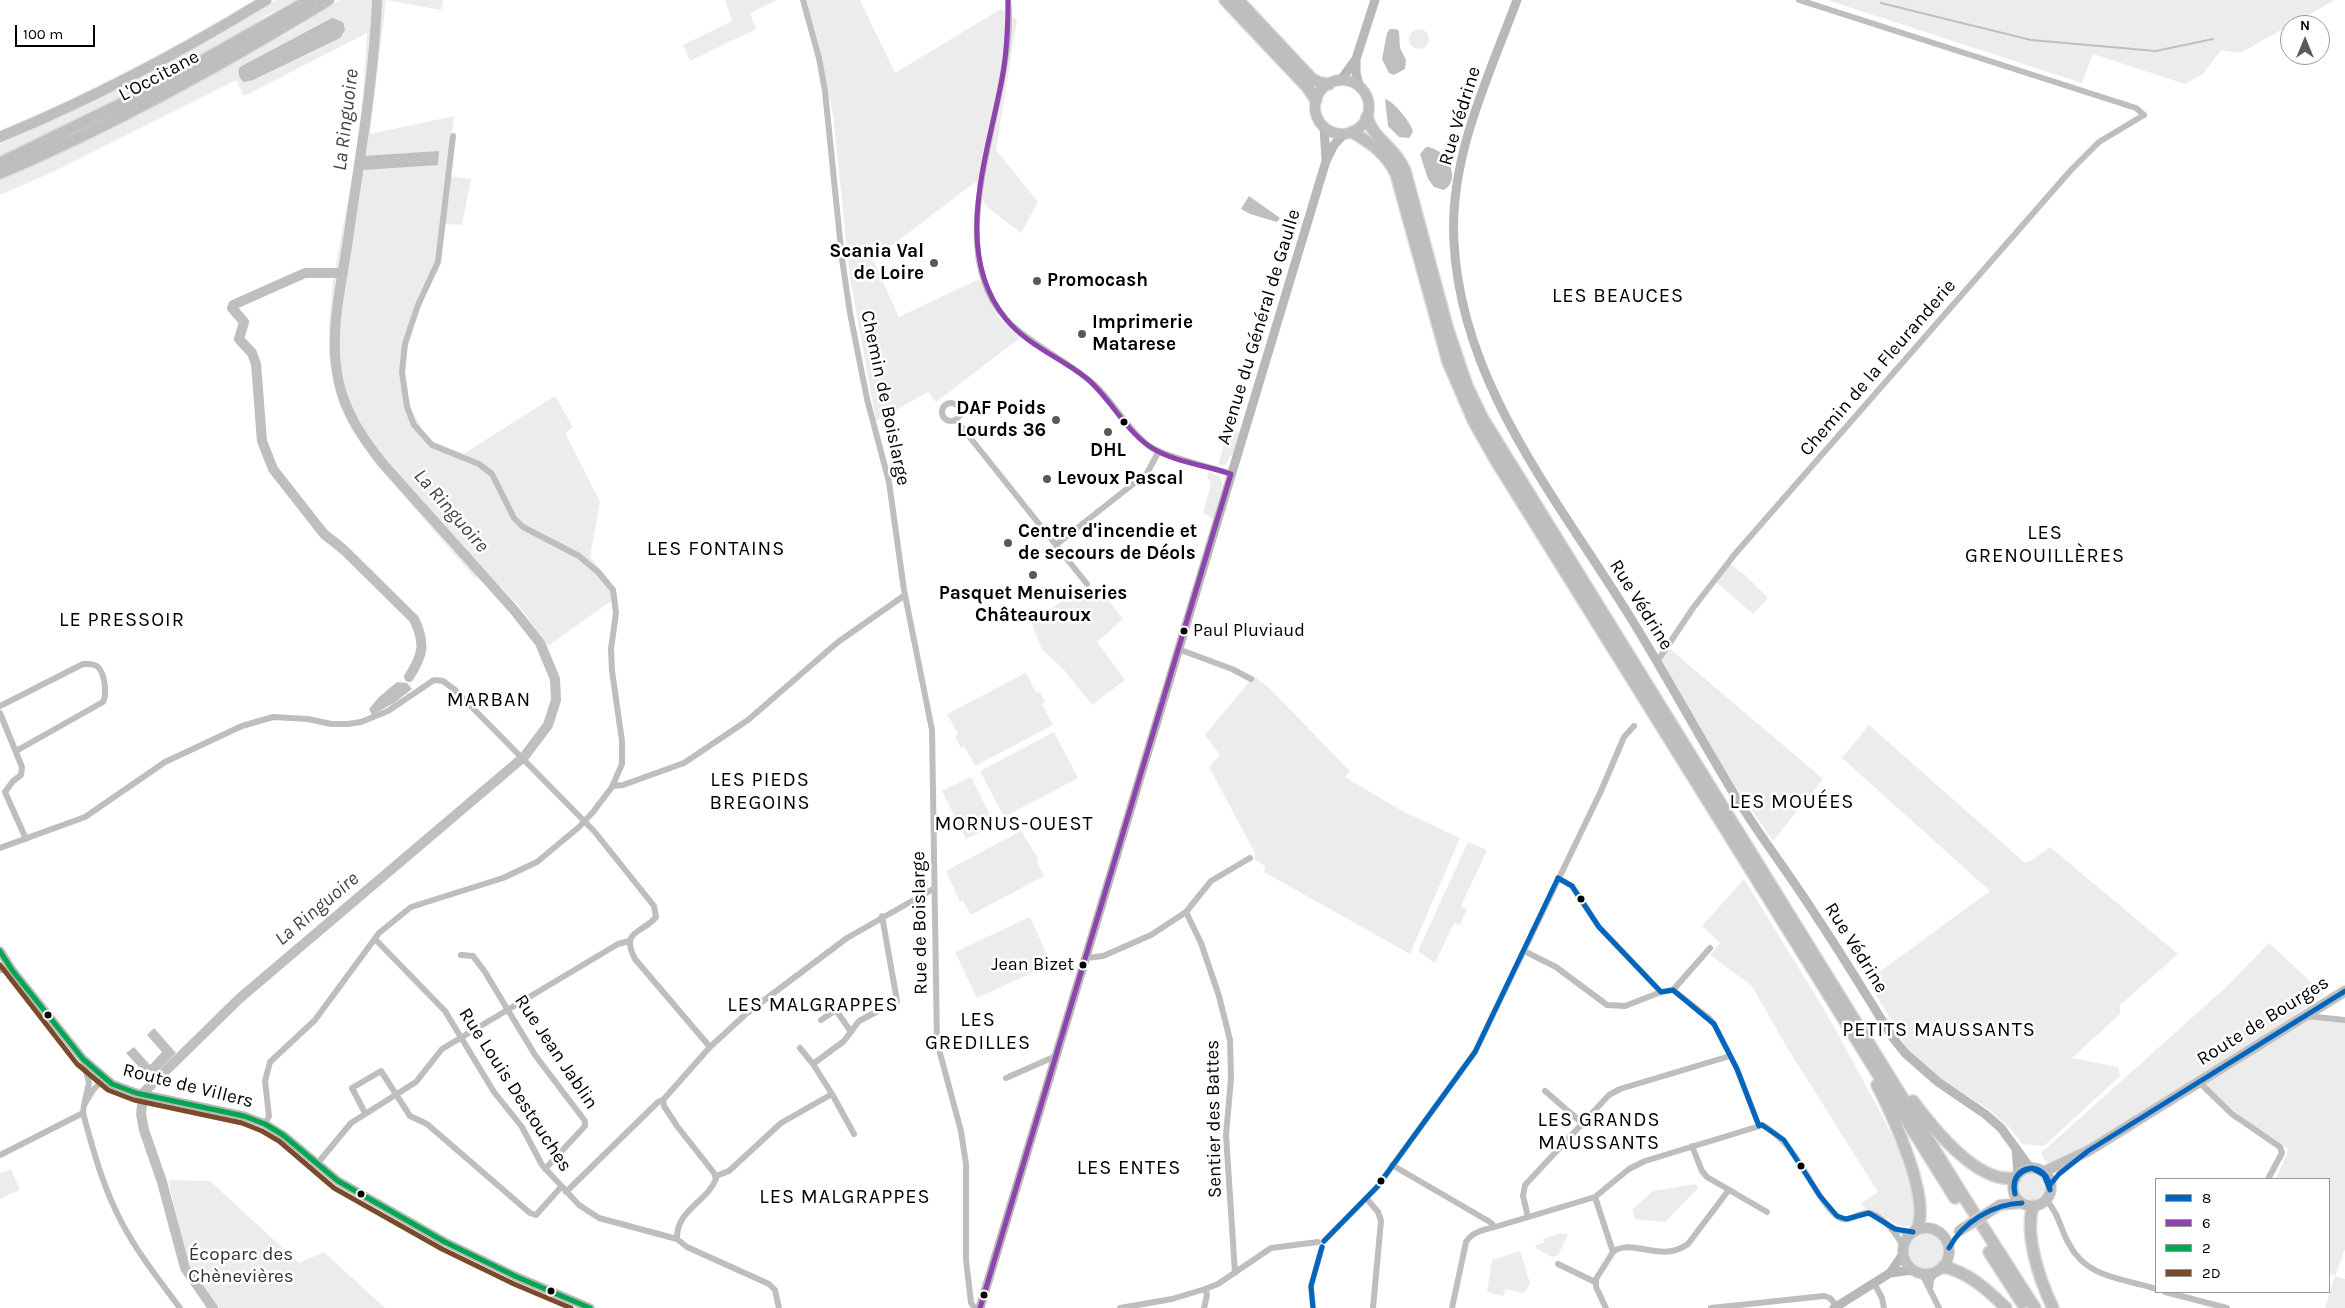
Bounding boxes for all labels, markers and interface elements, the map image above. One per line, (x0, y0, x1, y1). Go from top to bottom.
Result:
scale bar (18, 15, 98, 47)
north arrow (2280, 15, 2330, 65)
text: N (2300, 17, 2310, 34)
text: 100 m (23, 25, 63, 43)
street label: L'Occitane (115, 45, 203, 107)
street label: Rue Védrine (1434, 64, 1486, 168)
water label: La Ringuoire (328, 68, 364, 172)
street label: Avenue du Général de Gaulle (1212, 207, 1306, 447)
place label: Scania Val de Loire (829, 241, 924, 285)
marker: Scania Val de Loire (928, 257, 940, 269)
place label: Promocash (1047, 270, 1148, 292)
marker: Promocash (1031, 275, 1043, 287)
street label: Chemin de la Fleuranderie (1795, 275, 1961, 461)
district label: LES BEAUCES (1551, 284, 1685, 308)
street label: Chemin de Boislarge (855, 308, 915, 488)
place label: Imprimerie Matarese (1092, 312, 1193, 356)
marker: Imprimerie Matarese (1076, 328, 1088, 340)
place label: DAF Poids Lourds 36 (956, 398, 1046, 442)
marker: DAF Poids Lourds 36 (1050, 414, 1062, 426)
unlabelled marker (1119, 417, 1129, 427)
marker: DHL (1102, 426, 1114, 438)
place label: DHL (1090, 440, 1126, 462)
water label: La Ringuoire (408, 464, 494, 558)
place label: Levoux Pascal (1057, 468, 1183, 490)
marker: Levoux Pascal (1041, 473, 1053, 485)
place label: Centre d'incendie et de secours de Déols (1018, 521, 1197, 565)
district label: LES GRENOUILLÈRES (1963, 521, 2127, 568)
district label: LES FONTAINS (645, 537, 787, 561)
marker: Centre d'incendie et de secours de Déols (1002, 537, 1014, 549)
street label: Rue Védrine (1604, 556, 1678, 654)
marker: Pasquet Menuiseries Châteauroux (1027, 569, 1039, 581)
place label: Pasquet Menuiseries Châteauroux (939, 583, 1127, 627)
district label: LE PRESSOIR (58, 608, 186, 632)
place label: Paul Pluviaud (1193, 620, 1305, 642)
marker: Paul Pluviaud (1179, 626, 1189, 636)
district label: MARBAN (446, 688, 532, 712)
district label: LES PIEDS BREGOINS (708, 768, 812, 815)
district label: LES MOUÉES (1728, 790, 1856, 814)
district label: MORNUS-OUEST (933, 812, 1095, 836)
street label: Rue de Boislarge (907, 851, 933, 995)
water label: La Ringuoire (270, 867, 364, 951)
unlabelled marker (1576, 894, 1586, 904)
street label: Rue Védrine (1819, 899, 1893, 997)
place label: Jean Bizet (991, 954, 1074, 976)
marker: Jean Bizet (1078, 960, 1088, 970)
street label: Route de Bourges (2193, 971, 2333, 1071)
street label: Rue Jean Jablin (509, 990, 603, 1114)
district label: LES MALGRAPPES (726, 993, 900, 1017)
street label: Rue Louis Destouches (454, 1004, 576, 1176)
district label: LES GREDILLES (924, 1008, 1032, 1055)
unlabelled marker (43, 1010, 53, 1020)
district label: PETITS MAUSSANTS (1840, 1018, 2038, 1042)
street label: Sentier des Battes (1201, 1040, 1227, 1198)
street label: Route de Villers (120, 1059, 256, 1113)
district label: LES GRANDS MAUSSANTS (1536, 1108, 1662, 1155)
district label: LES ENTES (1076, 1156, 1182, 1180)
unlabelled marker (1796, 1161, 1806, 1171)
unlabelled marker (1376, 1176, 1386, 1186)
legend (2155, 1178, 2330, 1293)
district label: LES MALGRAPPES (758, 1185, 932, 1209)
unlabelled marker (356, 1189, 366, 1199)
text: 8 (2202, 1189, 2211, 1207)
text: 6 (2202, 1214, 2211, 1232)
text: 2 (2202, 1239, 2211, 1257)
park label: Écoparc des Chènevières (188, 1244, 294, 1288)
text: 2D (2202, 1264, 2221, 1282)
unlabelled marker (546, 1286, 556, 1296)
unlabelled marker (979, 1290, 989, 1300)

